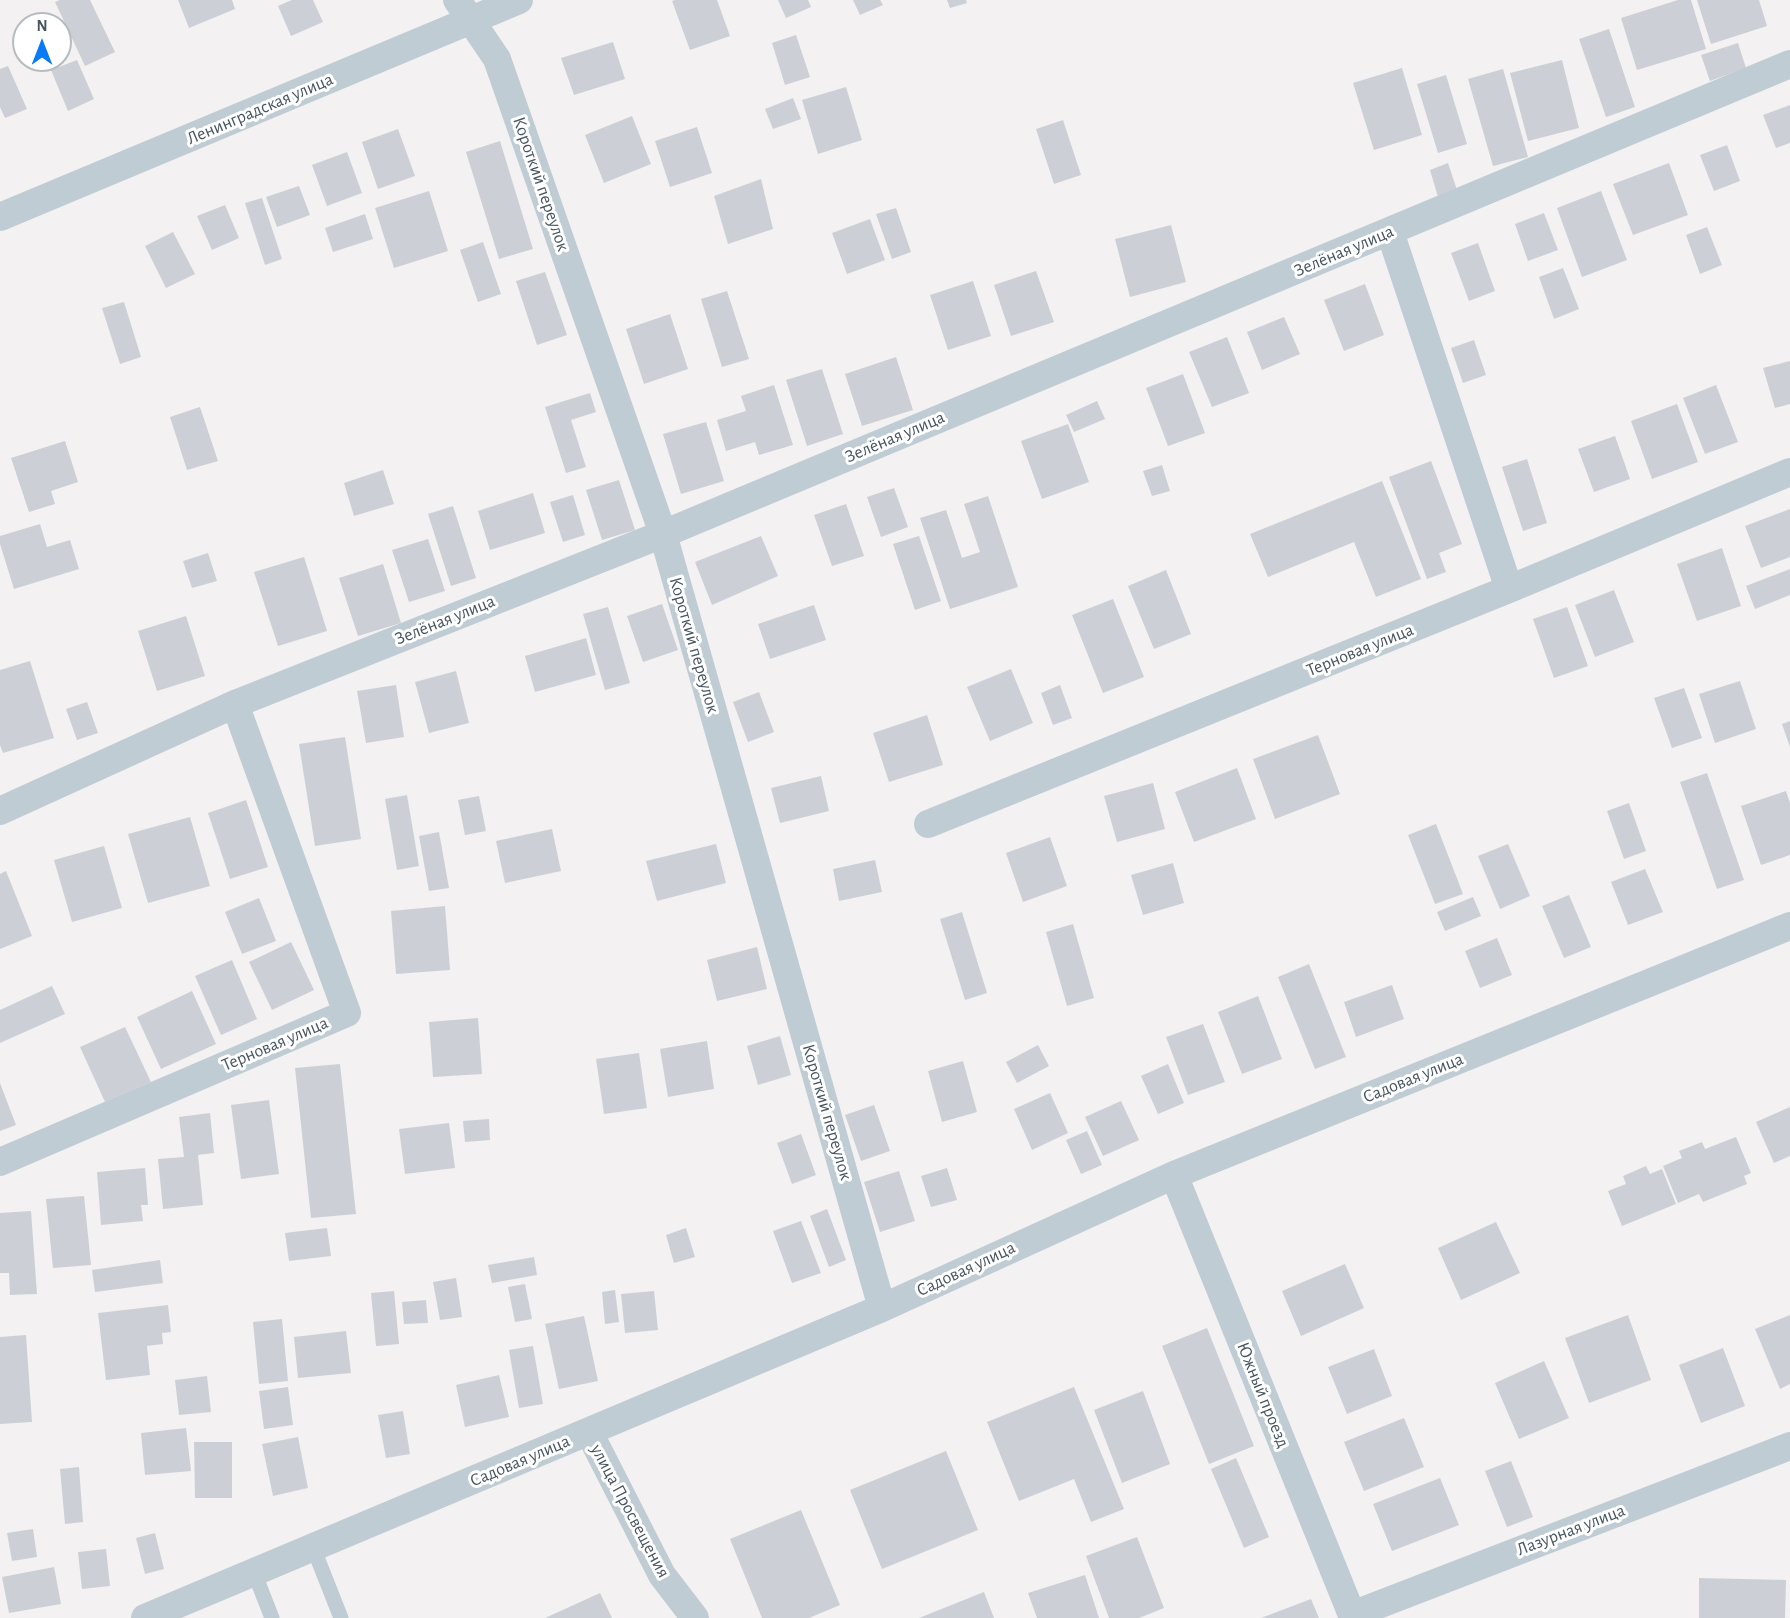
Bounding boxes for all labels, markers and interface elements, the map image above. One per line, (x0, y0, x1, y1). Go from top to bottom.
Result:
north arrow (12, 12, 72, 72)
text: N (36, 18, 48, 34)
street label: Ленинградская улица (184, 68, 336, 150)
street label: Короткий переулок (508, 114, 574, 254)
street label: Зелёная улица (1291, 220, 1397, 282)
street label: Зелёная улица (842, 406, 948, 468)
street label: Короткий переулок (664, 574, 724, 716)
street label: Зелёная улица (392, 590, 498, 650)
street label: Терновая улица (1303, 619, 1417, 681)
street label: Терновая улица (219, 1012, 331, 1076)
street label: Короткий переулок (797, 1041, 857, 1183)
street label: Садовая улица (1360, 1048, 1466, 1108)
street label: Садовая улица (913, 1237, 1019, 1301)
street label: Южный проезд (1232, 1339, 1294, 1451)
street label: Садовая улица (467, 1430, 573, 1492)
street label: улица Просвещения (586, 1441, 674, 1581)
street label: Лазурная улица (1514, 1499, 1628, 1561)

